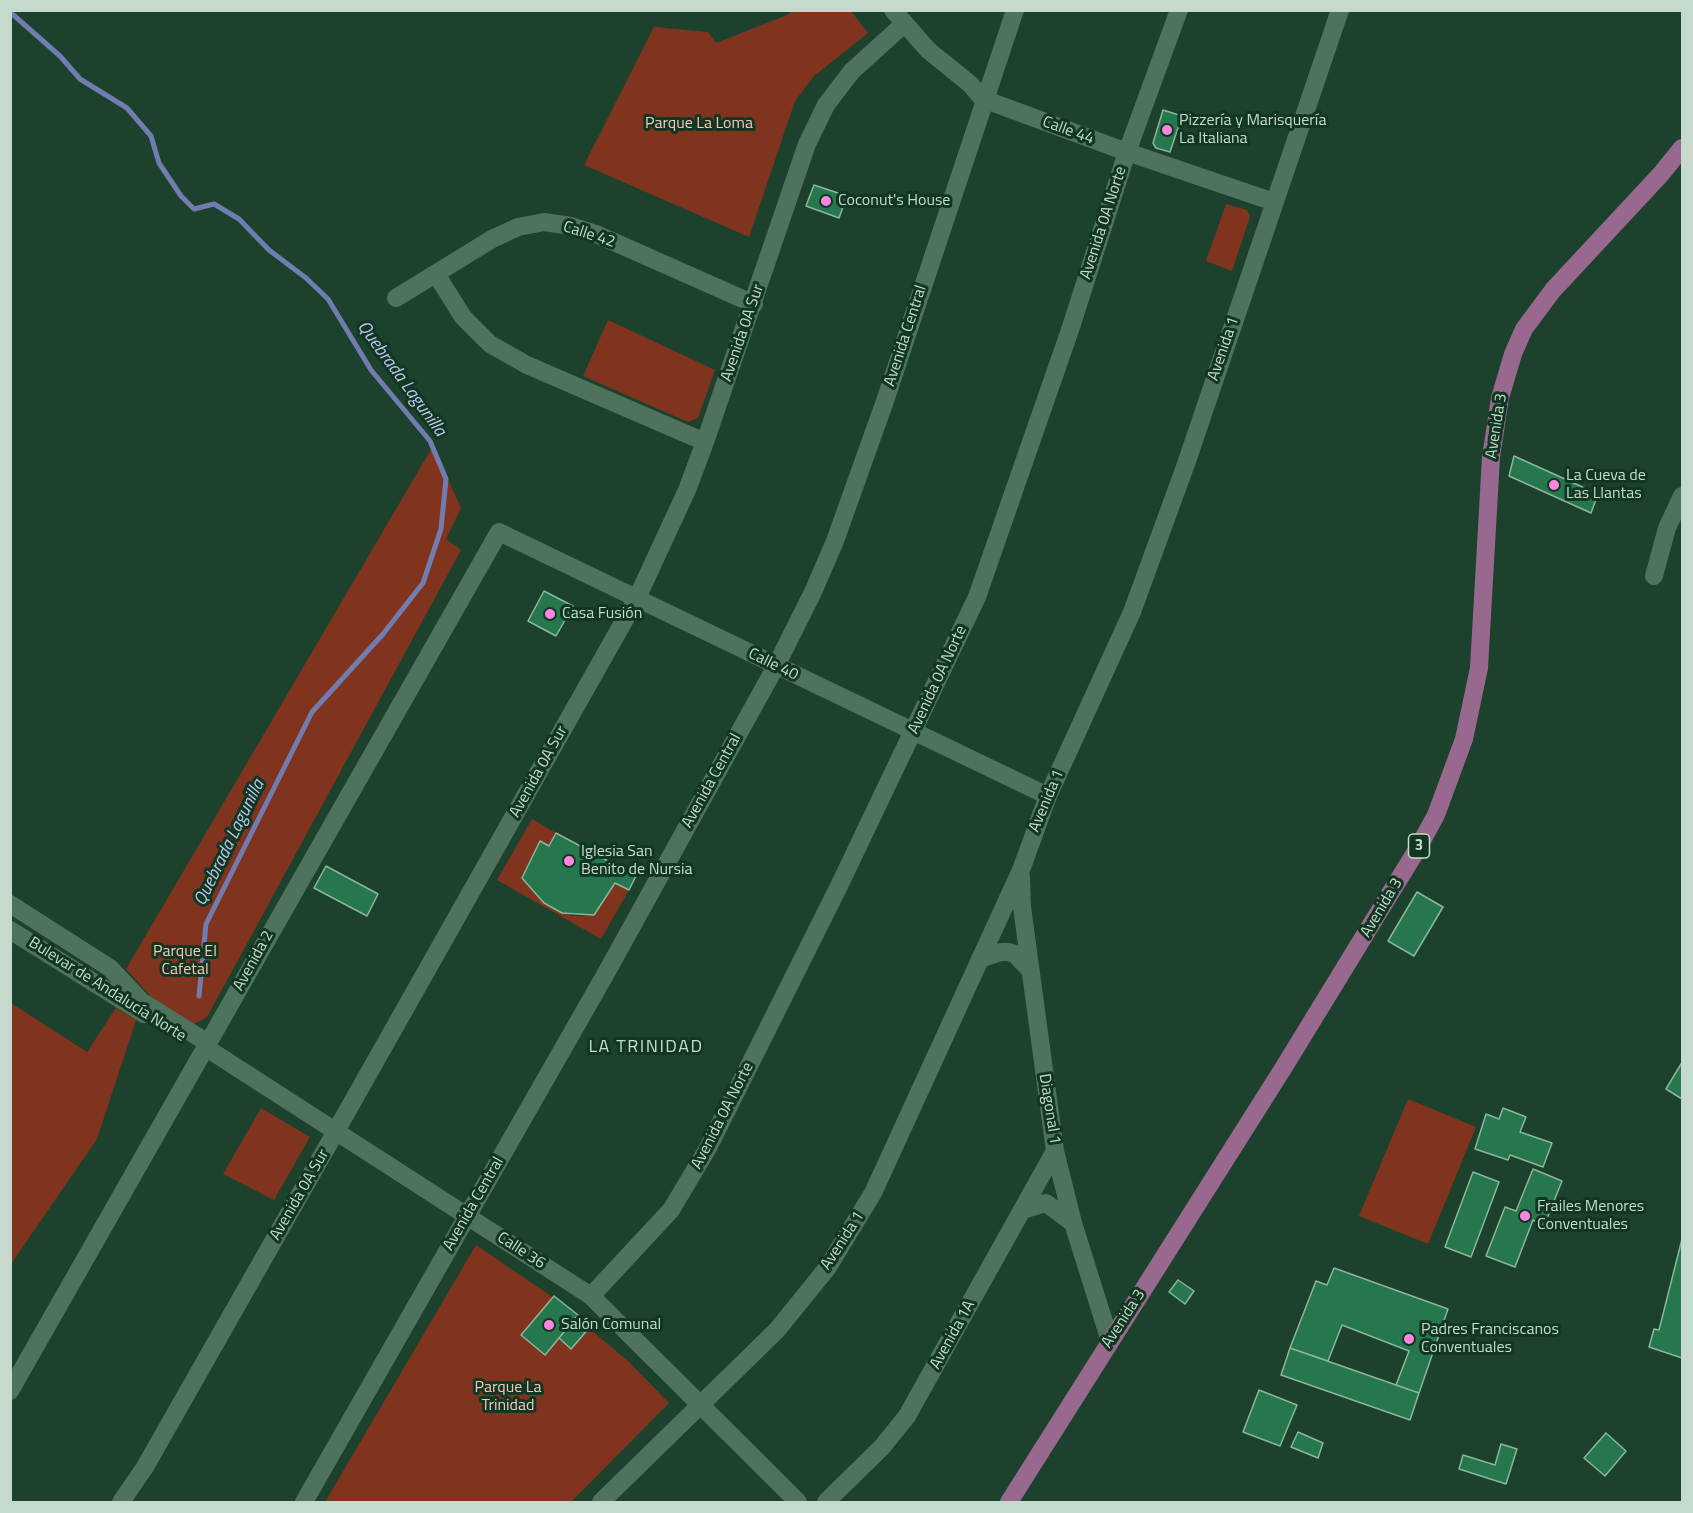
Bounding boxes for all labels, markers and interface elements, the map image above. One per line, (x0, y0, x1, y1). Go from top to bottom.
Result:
place label: Pizzería y Marisquería La Italiana (1179, 111, 1326, 149)
street label: Calle 44 (1040, 113, 1096, 149)
park label: Parque La Loma (645, 114, 753, 134)
marker: Pizzería y Marisquería La Italiana (1160, 123, 1174, 137)
street label: Avenida 0A Norte (1077, 164, 1131, 282)
place label: Coconut's House (838, 191, 950, 211)
marker: Coconut's House (819, 194, 833, 208)
street label: Calle 42 (561, 218, 617, 252)
street label: Avenida 0A Sur (717, 282, 769, 384)
street label: Avenida Central (881, 283, 931, 389)
street label: Avenida 1 (1204, 315, 1244, 383)
water label: Quebrada Lagunilla (352, 317, 450, 441)
street label: Avenida 3 (1482, 392, 1512, 460)
place label: La Cueva de Las Llantas (1566, 466, 1646, 504)
marker: La Cueva de Las Llantas (1547, 478, 1561, 492)
place label: Casa Fusión (562, 604, 642, 624)
marker: Casa Fusión (543, 607, 557, 621)
street label: Avenida 0A Norte (904, 623, 972, 737)
street label: Calle 40 (745, 645, 801, 685)
street label: Avenida 0A Sur (506, 723, 572, 821)
street label: Avenida Central (678, 730, 746, 832)
street label: Avenida 1 (1025, 767, 1069, 835)
water label: Quebrada Lagunilla (190, 777, 270, 909)
road number: 3 (1408, 834, 1430, 858)
place label: Iglesia San Benito de Nursia (581, 842, 692, 880)
marker: Iglesia San Benito de Nursia (562, 854, 576, 868)
street label: Avenida 3 (1357, 875, 1407, 941)
street label: Avenida 2 (230, 928, 278, 994)
street label: Bulevar de Andalucía Norte (25, 934, 189, 1046)
park label: Parque El Cafetal (153, 942, 217, 980)
district label: LA TRINIDAD (588, 1037, 704, 1059)
street label: Avenida 0A Norte (688, 1059, 758, 1173)
street label: Diagonal 1 (1034, 1072, 1064, 1146)
street label: Avenida 0A Sur (266, 1146, 334, 1244)
street label: Avenida Central (439, 1154, 509, 1254)
place label: Frailes Menores Conventuales (1537, 1197, 1644, 1235)
street label: Avenida 1 (817, 1208, 869, 1274)
marker: Frailes Menores Conventuales (1518, 1209, 1532, 1223)
street label: Calle 36 (493, 1228, 549, 1274)
street label: Avenida 3 (1098, 1286, 1150, 1352)
street label: Avenida 1A (926, 1297, 980, 1373)
place label: Salón Comunal (561, 1315, 661, 1335)
marker: Salón Comunal (542, 1318, 556, 1332)
place label: Padres Franciscanos Conventuales (1421, 1320, 1559, 1358)
marker: Padres Franciscanos Conventuales (1402, 1332, 1416, 1346)
park label: Parque La Trinidad (475, 1378, 541, 1416)

